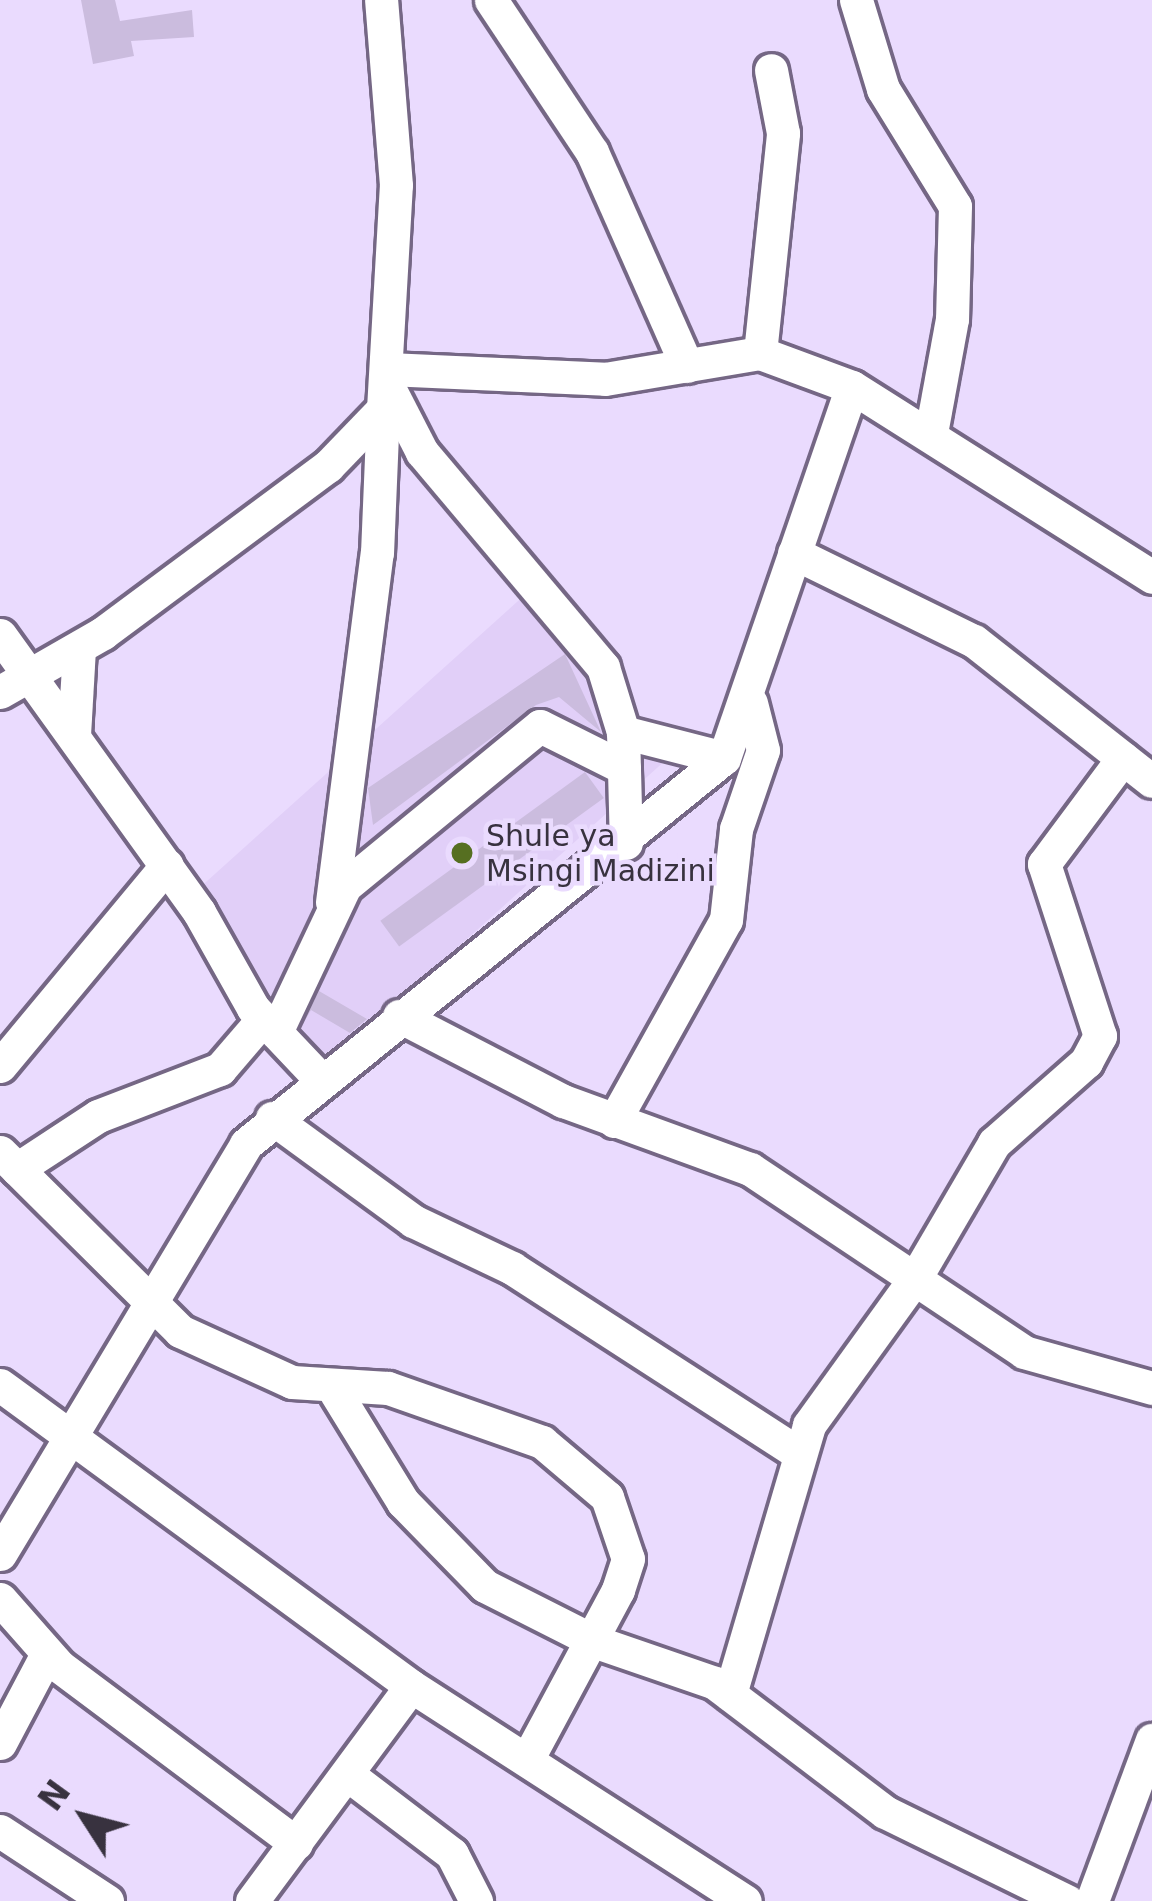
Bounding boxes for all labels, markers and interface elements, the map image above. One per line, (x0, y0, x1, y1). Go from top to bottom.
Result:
place label: Shule ya Msingi Madizini (486, 818, 715, 888)
marker: Shule ya Msingi Madizini (449, 840, 475, 866)
north arrow (24, 1757, 144, 1877)
text: N (31, 1773, 78, 1818)

